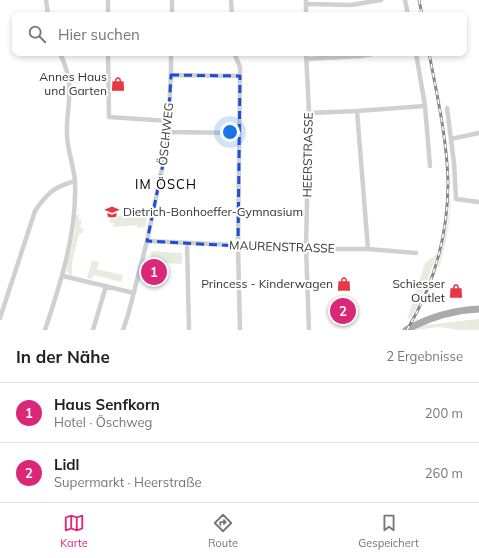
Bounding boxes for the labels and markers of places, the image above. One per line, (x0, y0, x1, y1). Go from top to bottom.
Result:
place label: Annes Haus und Garten (39, 69, 107, 98)
shop icon: Annes Haus und Garten (110, 76, 126, 92)
school or university icon: Dietrich-Bonhoeffer-Gymnasium (104, 204, 120, 220)
place label: Dietrich-Bonhoeffer-Gymnasium (123, 204, 303, 219)
pin: 1 (141, 257, 167, 287)
place label: Princess - Kinderwagen (201, 276, 333, 291)
shop icon: Princess - Kinderwagen (336, 276, 352, 292)
place label: Schiesser Outlet (392, 276, 446, 305)
shop icon: Schiesser Outlet (448, 283, 464, 299)
pin: 2 (330, 296, 356, 326)

